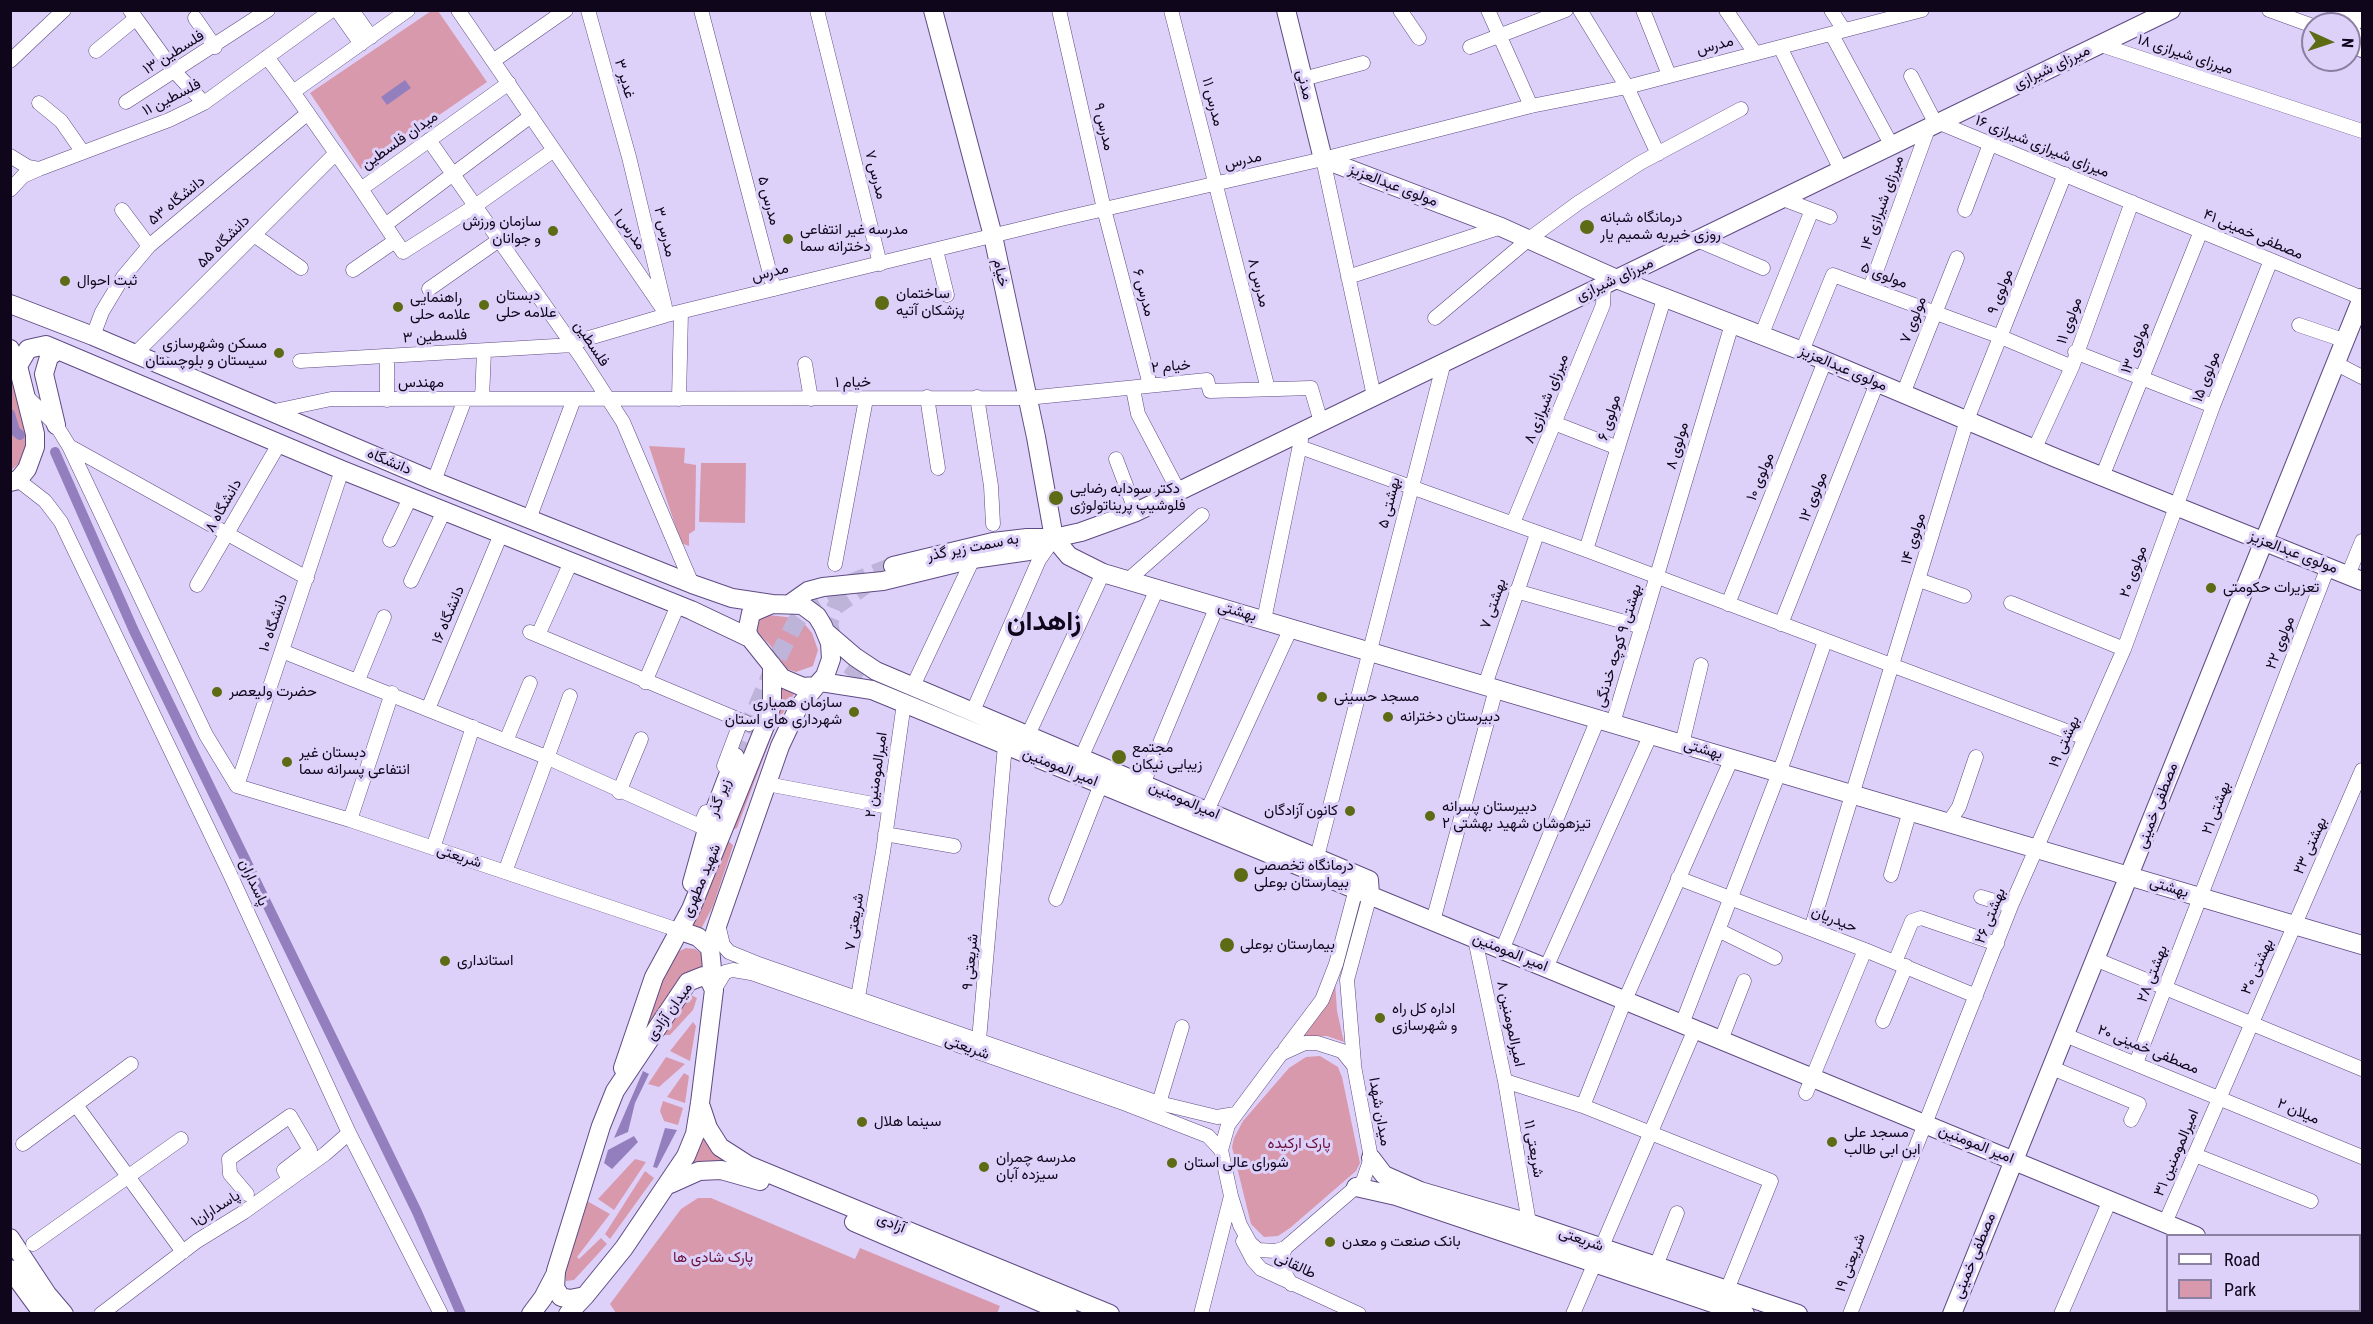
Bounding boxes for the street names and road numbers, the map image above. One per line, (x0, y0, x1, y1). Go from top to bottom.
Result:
street label: فلسطین ۱۳ (140, 27, 208, 79)
street label: میرزای شیرازی ۱۸ (2135, 31, 2235, 79)
street label: مدرس (1695, 33, 1735, 59)
street label: میرزای شیرازی (2011, 42, 2093, 94)
street label: غدیر ۳ (610, 57, 638, 101)
street label: مدنی (1292, 68, 1316, 102)
street label: فلسطین ۱۱ (140, 76, 204, 120)
street label: مدرس ۱۱ (1197, 76, 1227, 128)
street label: مدرس ۹ (1089, 101, 1117, 153)
street label: میدان فلسطین (358, 108, 442, 174)
street label: میرزای شیرازی شیرازی ۱۶ (1972, 112, 2112, 182)
street label: مدرس (1223, 148, 1263, 174)
street label: مدرس ۷ (860, 149, 890, 201)
street label: میرزای شیرازی ۱۴ (1858, 153, 1908, 253)
street label: مولوی عبدالعزیز (1346, 161, 1440, 211)
street label: دانشگاه ۵۳ (145, 173, 209, 229)
street label: مدرس ۵ (753, 175, 783, 227)
street label: مدرس ۳ (649, 205, 679, 259)
street label: مدرس ۱ (609, 206, 649, 254)
street label: مصطفی خمینی ۴۱ (2200, 206, 2306, 264)
street label: دانشگاه ۵۵ (194, 212, 254, 272)
street label: میرزای شیرازی (1574, 254, 1656, 306)
street label: خیام (988, 257, 1012, 289)
street label: مدرس ۸ (1243, 257, 1273, 309)
street label: مولوی ۵ (1858, 259, 1910, 293)
street label: مدرس (750, 260, 790, 286)
street label: مدرس ۶ (1128, 267, 1158, 319)
street label: مولوی ۹ (1984, 267, 2018, 317)
street label: مولوی ۷ (1897, 294, 1931, 346)
street label: مولوی ۱۱ (2053, 295, 2087, 347)
street label: فلسطین (569, 318, 613, 370)
street label: مولوی ۱۳ (2118, 320, 2154, 376)
street label: فلسطین ۳ (402, 326, 468, 348)
street label: مولوی عبدالعزیز (1796, 342, 1890, 396)
street label: مولوی ۱۵ (2189, 349, 2225, 405)
street label: میرزای شیرازی ۸ (1521, 352, 1573, 446)
street label: خیام ۲ (1150, 356, 1192, 378)
street label: مهندس (398, 374, 444, 392)
street label: خیام ۱ (835, 374, 871, 392)
street label: مولوی ۶ (1595, 393, 1625, 443)
street label: مولوی ۸ (1663, 420, 1693, 472)
street label: دانشگاه (364, 445, 414, 479)
street label: مولوی ۱۰ (1743, 450, 1779, 504)
street label: مولوی ۱۲ (1796, 470, 1832, 524)
street label: دانشگاه ۸ (202, 476, 246, 536)
street label: بهشتی ۵ (1375, 476, 1405, 530)
street label: مولوی ۱۴ (1898, 511, 1930, 567)
street label: مولوی عبدالعزیز (2246, 528, 2340, 578)
street label: به سمت زیر گذر (926, 530, 1020, 566)
street label: مولوی ۲۰ (2116, 544, 2152, 600)
street label: بهشتی ۷ (1477, 577, 1511, 631)
street label: بهشتی ۹ کوچه خدنگی (1592, 582, 1646, 710)
street label: دانشگاه ۱۶ (429, 583, 469, 647)
street label: دانشگاه ۱۰ (256, 592, 292, 654)
street label: بهشتی (1215, 598, 1259, 626)
street label: مولوی ۲۲ (2263, 614, 2299, 672)
street label: بهشتی ۱۹ (2046, 713, 2084, 771)
street label: امیرالمومنین ۲ (862, 731, 892, 819)
street label: بهشتی (1681, 736, 1725, 764)
street label: امیر المومنین (1020, 745, 1100, 791)
street label: مصطفی خمینی (2133, 761, 2183, 851)
street label: زیر گذر (705, 776, 735, 820)
street label: امیرالمومنین (1146, 778, 1222, 824)
street label: بهشتی ۲۱ (2199, 779, 2235, 837)
street label: بهشتی ۲۳ (2290, 815, 2332, 877)
street label: شریعتی (434, 841, 484, 873)
street label: شهید مطهری (678, 842, 726, 920)
street label: پاسداران (234, 857, 272, 909)
street label: بهشتی (2147, 874, 2191, 902)
street label: بهشتی ۲۶ (1972, 886, 2010, 946)
street label: شریعتی ۷ (842, 892, 868, 952)
street label: حیدریان (1809, 903, 1859, 937)
street label: امیر المومنین (1470, 930, 1550, 976)
street label: شریعتی ۹ (959, 933, 983, 991)
street label: بهشتی ۳۰ (2238, 936, 2278, 998)
street label: بهشتی ۲۸ (2134, 943, 2172, 1005)
street label: میدان آزادی (643, 979, 697, 1045)
street label: امیرالمومنین ۸ (1492, 979, 1528, 1069)
street label: مصطفی خمینی ۲۰ (2094, 1021, 2202, 1079)
street label: شریعتی (942, 1032, 992, 1064)
street label: میدان شهدا (1364, 1076, 1394, 1148)
street label: میلان ۲ (2274, 1095, 2322, 1129)
street label: امیرالمومنین ۳۱ (2151, 1107, 2203, 1199)
street label: شریعتی ۱۱ (1519, 1119, 1547, 1179)
street label: امیر المومنین (1936, 1122, 2016, 1168)
street label: پاسداران۱ (188, 1187, 244, 1231)
street label: آزادی (874, 1210, 908, 1238)
street label: مصطفی خمینی (1950, 1211, 2000, 1301)
street label: شریعتی (1556, 1224, 1606, 1256)
street label: شریعتی ۱۹ (1832, 1231, 1870, 1295)
street label: طالقانی (1272, 1249, 1318, 1283)

